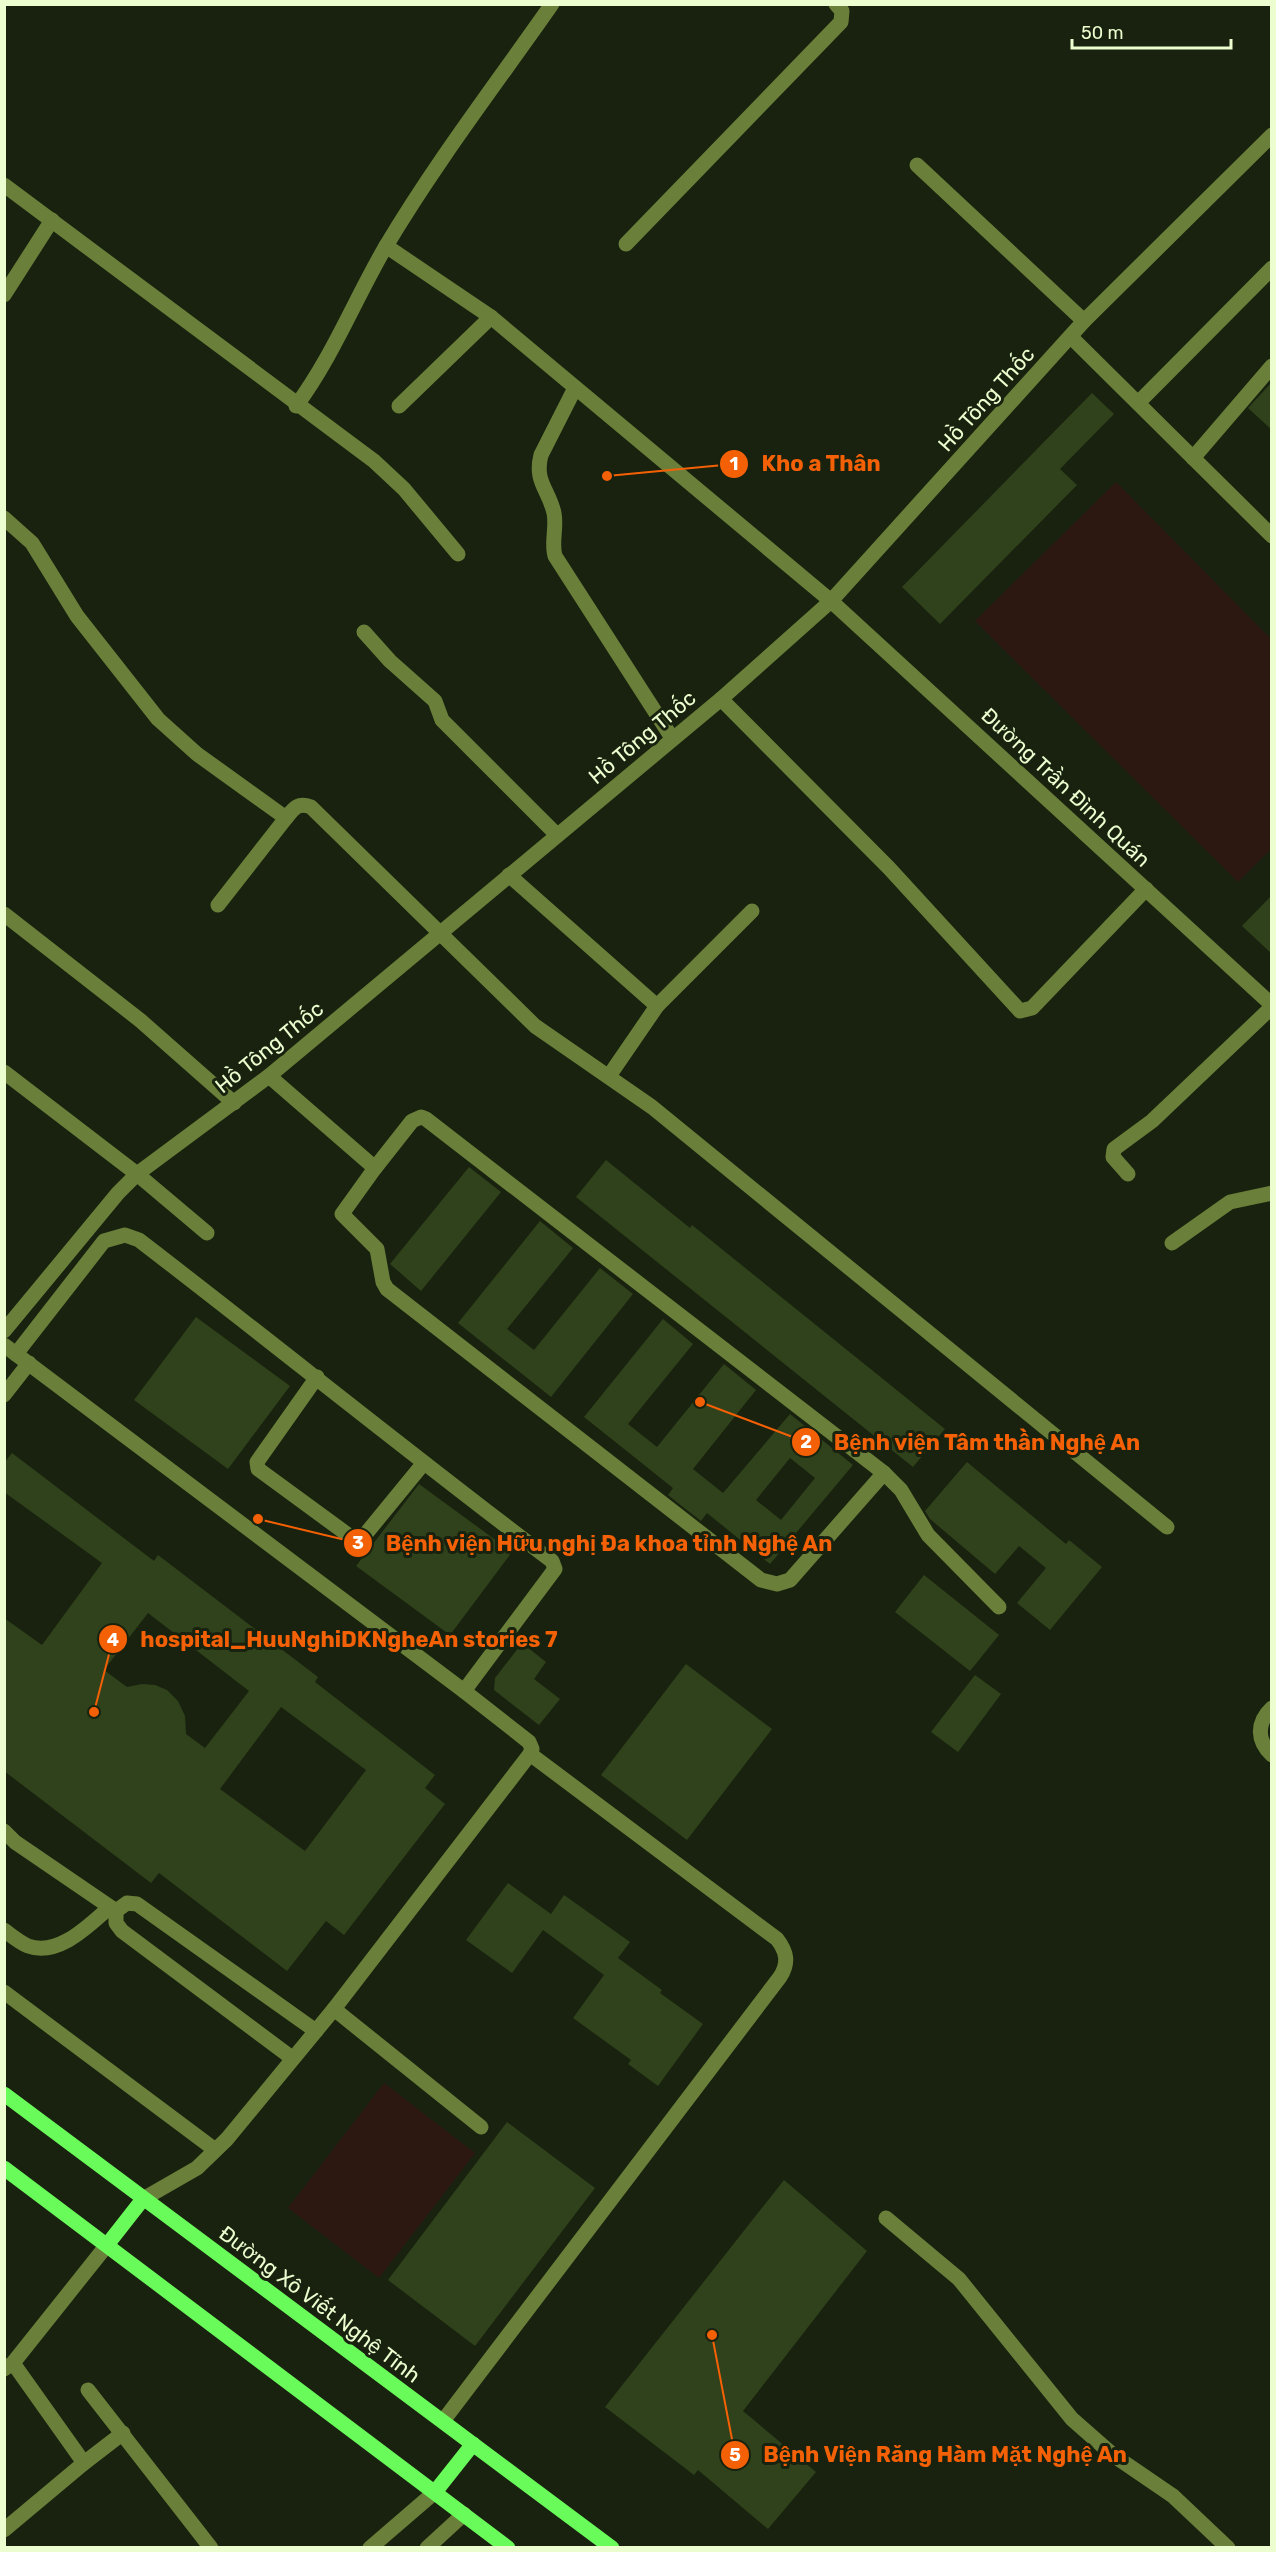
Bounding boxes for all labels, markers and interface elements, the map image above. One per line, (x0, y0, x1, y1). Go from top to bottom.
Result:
scale bar (1072, 12, 1231, 50)
text: 50 m (1081, 22, 1124, 44)
street label: Hồ Tông Thốc (933, 342, 1039, 456)
callout: Kho a Thân (719, 444, 893, 484)
text: Kho a Thân (761, 450, 881, 477)
text: 1 (730, 453, 738, 475)
street label: Hồ Tông Thốc (583, 685, 701, 789)
street label: Đường Trần Đình Quán (976, 702, 1156, 872)
street label: Hồ Tông Thốc (210, 996, 328, 1098)
callout: Bệnh viện Tâm thần Nghệ An (791, 1422, 1153, 1462)
text: Bệnh viện Tâm thần Nghệ An (834, 1428, 1140, 1456)
text: 2 (800, 1431, 812, 1453)
callout: Bệnh viện Hữu nghị Đa khoa tỉnh Nghệ An (343, 1523, 845, 1563)
text: Bệnh viện Hữu nghị Đa khoa tỉnh Nghệ An (386, 1530, 832, 1557)
text: 3 (352, 1532, 364, 1554)
callout: hospital_HuuNghiDKNgheAn stories 7 (98, 1619, 569, 1659)
text: hospital_HuuNghiDKNgheAn stories 7 (140, 1626, 558, 1653)
text: 4 (107, 1629, 119, 1651)
street label: Đường Xô Viết Nghệ Tĩnh (215, 2220, 425, 2388)
callout: Bệnh Viện Răng Hàm Mặt Nghệ An (720, 2435, 1139, 2475)
text: Bệnh Viện Răng Hàm Mặt Nghệ An (763, 2441, 1127, 2468)
text: 5 (729, 2444, 741, 2466)

